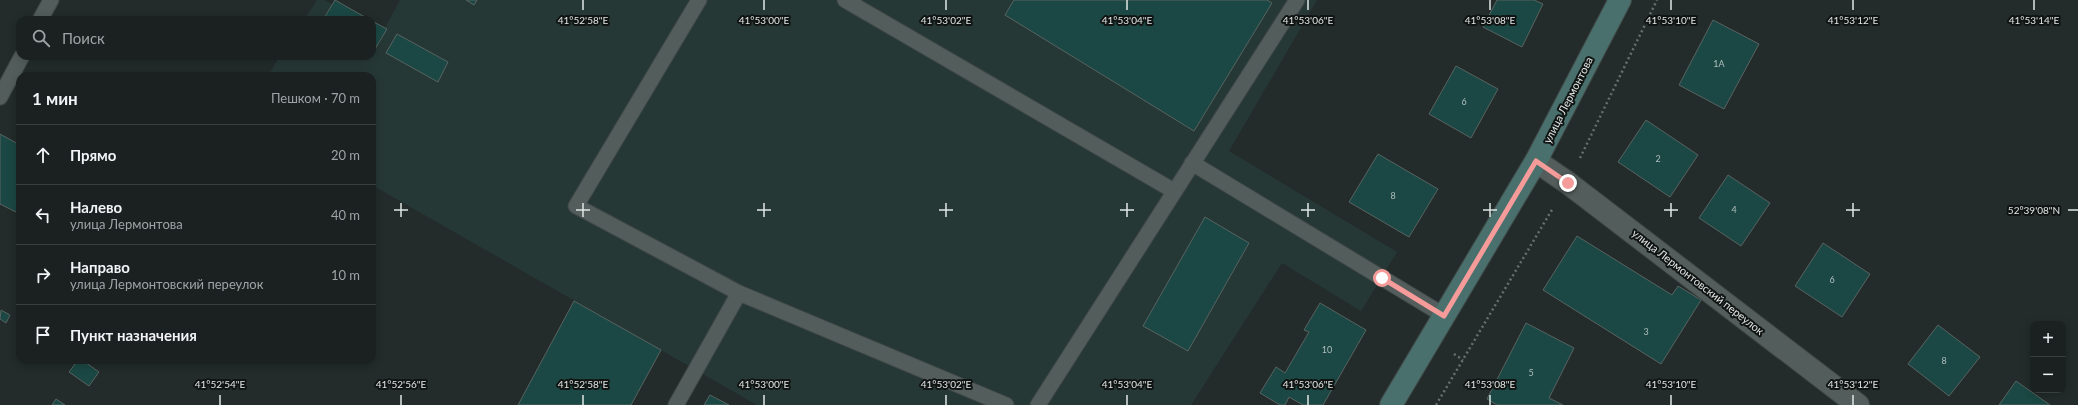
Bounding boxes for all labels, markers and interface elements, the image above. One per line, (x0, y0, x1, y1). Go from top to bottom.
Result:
text: 41°52'58"E (558, 14, 608, 26)
text: 41°53'00"E (739, 14, 789, 26)
text: 41°53'02"E (921, 14, 971, 26)
text: 41°53'04"E (1102, 14, 1152, 26)
text: 41°53'06"E (1283, 14, 1333, 26)
text: 41°53'08"E (1465, 14, 1515, 26)
text: 41°53'10"E (1646, 14, 1696, 26)
text: 41°53'12"E (1828, 14, 1878, 26)
text: 41°53'14"E (2009, 14, 2059, 26)
search box (16, 16, 376, 60)
icon: search (30, 27, 52, 49)
text: Поиск (62, 29, 105, 47)
street label: улица Лермонтова (1540, 54, 1595, 145)
house number: 1А (1713, 58, 1726, 69)
text: 1 мин (32, 88, 78, 109)
text: Пешком · 70 m (271, 90, 360, 106)
house number: 6 (1461, 96, 1467, 107)
icon: ahead (32, 144, 54, 166)
text: Прямо (70, 146, 116, 164)
text: 20 m (331, 147, 360, 163)
house number: 2 (1655, 153, 1661, 164)
route end (1559, 174, 1577, 192)
house number: 8 (1390, 190, 1396, 201)
text: Налево (70, 198, 122, 216)
icon: left (32, 204, 54, 226)
house number: 4 (1731, 204, 1737, 215)
text: 52°39'08"N (2008, 204, 2060, 216)
text: 40 m (331, 207, 360, 223)
text: улица Лермонтова (70, 216, 183, 232)
street label: улица Лермонтовский переулок (1630, 226, 1767, 337)
text: Направо (70, 258, 130, 276)
icon: right (32, 264, 54, 286)
text: 10 m (331, 267, 360, 283)
route start (1373, 269, 1391, 287)
house number: 6 (1829, 274, 1835, 285)
text: улица Лермонтовский переулок (70, 276, 263, 292)
map controls (2030, 321, 2066, 393)
button: + (2030, 321, 2066, 357)
icon: arrive (32, 324, 54, 346)
text: Пункт назначения (70, 326, 197, 344)
house number: 3 (1643, 326, 1649, 337)
house number: 10 (1322, 344, 1332, 355)
house number: 8 (1941, 355, 1947, 366)
button: − (2030, 357, 2066, 393)
house number: 5 (1528, 367, 1534, 378)
text: 41°52'54"E (195, 378, 245, 390)
text: 41°52'56"E (376, 378, 426, 390)
text: 41°52'58"E (558, 378, 608, 390)
text: 41°53'00"E (739, 378, 789, 390)
text: 41°53'02"E (921, 378, 971, 390)
text: 41°53'04"E (1102, 378, 1152, 390)
text: 41°53'06"E (1283, 378, 1333, 390)
text: 41°53'08"E (1465, 378, 1515, 390)
text: 41°53'10"E (1646, 378, 1696, 390)
text: 41°53'12"E (1828, 378, 1878, 390)

